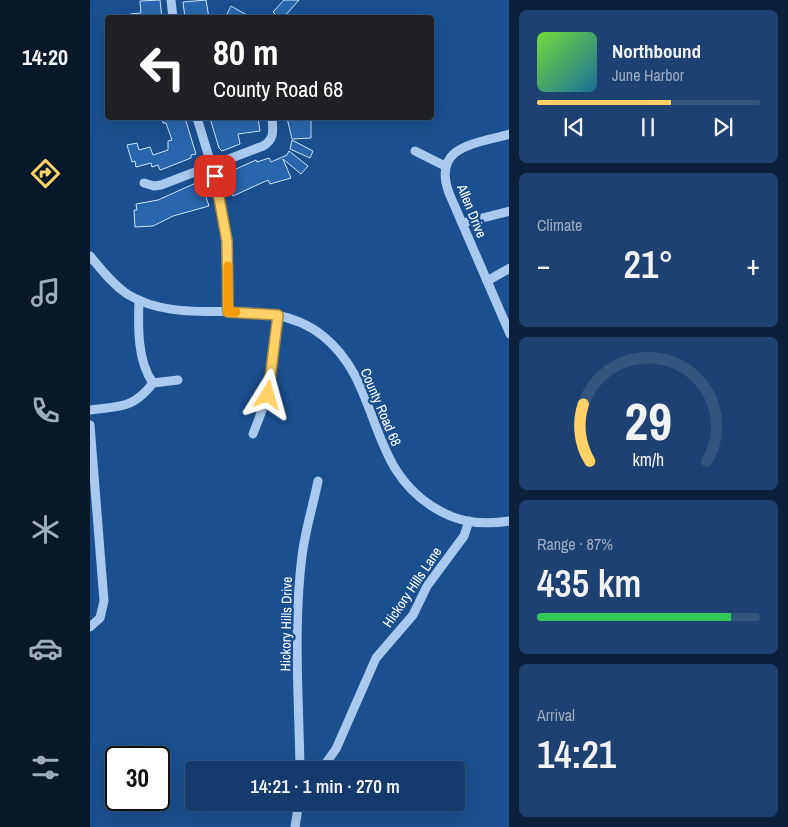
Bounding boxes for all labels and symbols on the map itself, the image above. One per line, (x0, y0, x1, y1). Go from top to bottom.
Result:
pin (194, 155, 236, 197)
street label: Allen Drive (453, 181, 491, 240)
street label: County Road 68 (357, 365, 405, 449)
position arrow (241, 368, 293, 420)
street label: Hickory Hills Lane (378, 543, 446, 631)
street label: Hickory Hills Drive (276, 576, 296, 672)
speed limit sign: 30 (105, 746, 170, 811)

